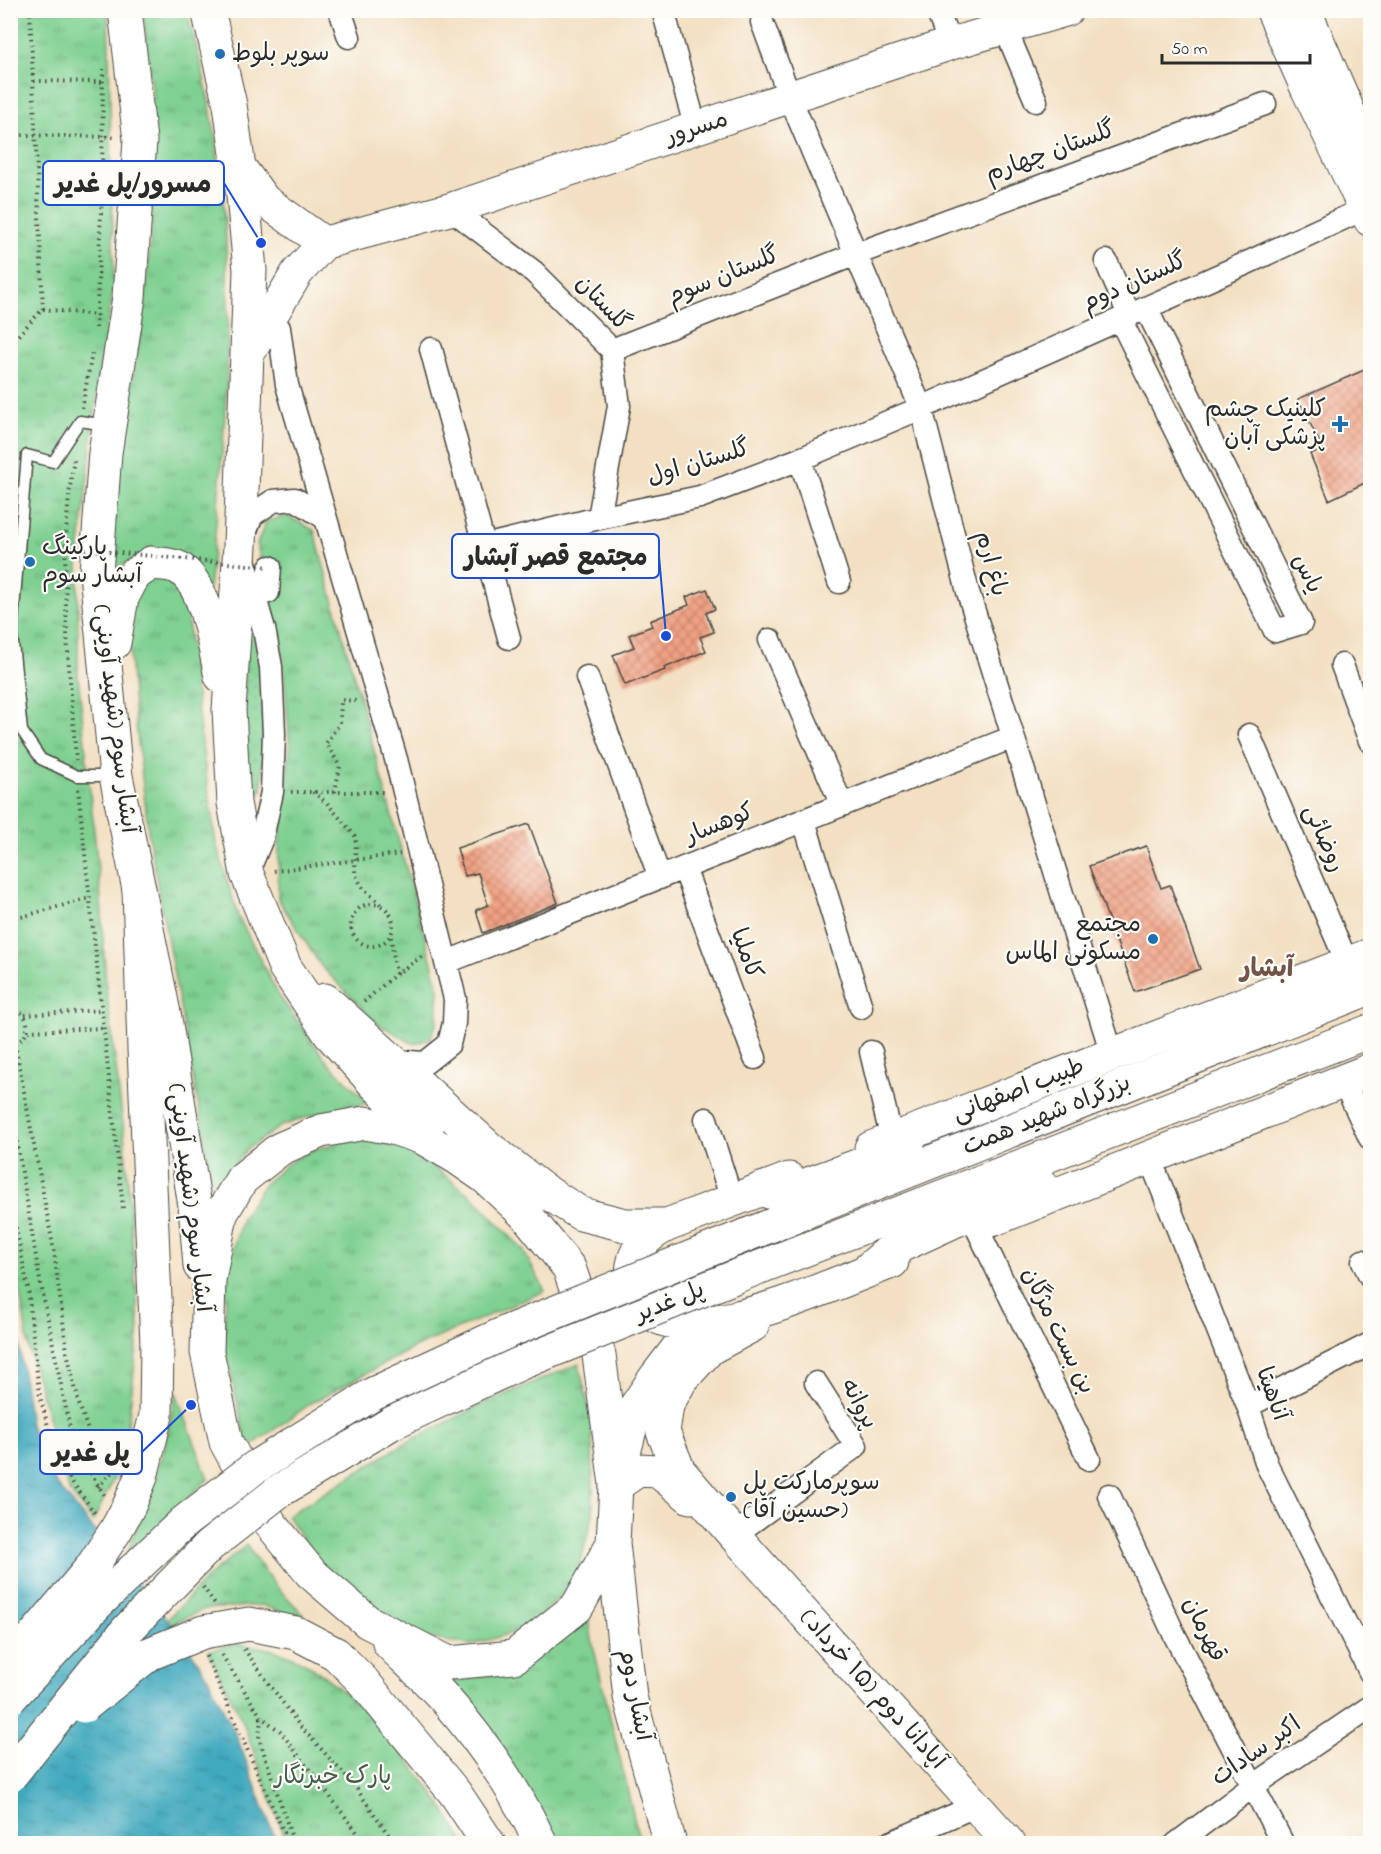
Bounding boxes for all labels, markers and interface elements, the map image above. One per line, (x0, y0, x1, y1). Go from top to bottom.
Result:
scale bar (1162, 27, 1310, 65)
place label: سوپر بلوط (232, 37, 329, 72)
text: 50 m (1171, 37, 1208, 63)
marker: سوپر بلوط (213, 47, 227, 61)
street label: مسرور (659, 102, 733, 156)
street label: گلستان چهارم (981, 113, 1121, 193)
callout: مسرور/پل غدیر (43, 161, 224, 205)
text: مسرور/پل غدیر (52, 167, 211, 205)
street label: گلستان سوم (662, 239, 786, 315)
street label: گلستان دوم (1077, 244, 1193, 322)
street label: گلستان (566, 268, 638, 340)
place label: کلینیک چشم پزشکی آبان (1205, 393, 1326, 456)
marker: کلینیک چشم پزشکی آبان (1331, 415, 1349, 433)
street label: گلستان اول (643, 432, 755, 496)
street label: باغ ارم (965, 527, 1015, 601)
place label: پارکینگ آبشار سوم (42, 531, 143, 594)
callout: مجتمع قصر آبشار (452, 534, 659, 578)
text: مجتمع قصر آبشار (463, 540, 648, 578)
street label: یاس (1281, 548, 1331, 600)
marker: پارکینگ آبشار سوم (23, 555, 37, 569)
street label: آبشار سوم (شهید آوینی) (83, 603, 146, 836)
street label: کوهسار (678, 795, 760, 855)
street label: روضائی (1293, 800, 1353, 878)
place label: مجتمع مسکونی الماس (1005, 908, 1141, 971)
street label: کاملیا (720, 923, 770, 985)
marker: مجتمع مسکونی الماس (1146, 932, 1160, 946)
district label: آبشار (1239, 951, 1296, 989)
street label: طبیب اصفهانی (948, 1050, 1090, 1132)
street label: بزرگراه شهید همت (958, 1066, 1136, 1166)
street label: آبشار سوم (شهید آوینی) (158, 1082, 221, 1315)
street label: بن بست مژگان (1011, 1262, 1103, 1400)
street label: پل غدیر (628, 1273, 710, 1334)
street label: آناهیتا (1245, 1362, 1297, 1427)
street label: پروانه (830, 1372, 886, 1436)
callout: پل غدیر (40, 1430, 142, 1474)
text: پل غدیر (49, 1436, 130, 1474)
place label: سوپرمارکت پل (حسین آقا) (743, 1466, 880, 1529)
marker: سوپرمارکت پل (حسین آقا) (724, 1490, 738, 1504)
street label: قهرمان (1172, 1592, 1234, 1668)
street label: آپادانا دوم (۱۵ خرداد) (790, 1602, 955, 1779)
street label: آبشار دوم (608, 1646, 660, 1745)
street label: اکبر سادات (1205, 1708, 1309, 1796)
park label: پارک خبرنگار (272, 1760, 392, 1795)

